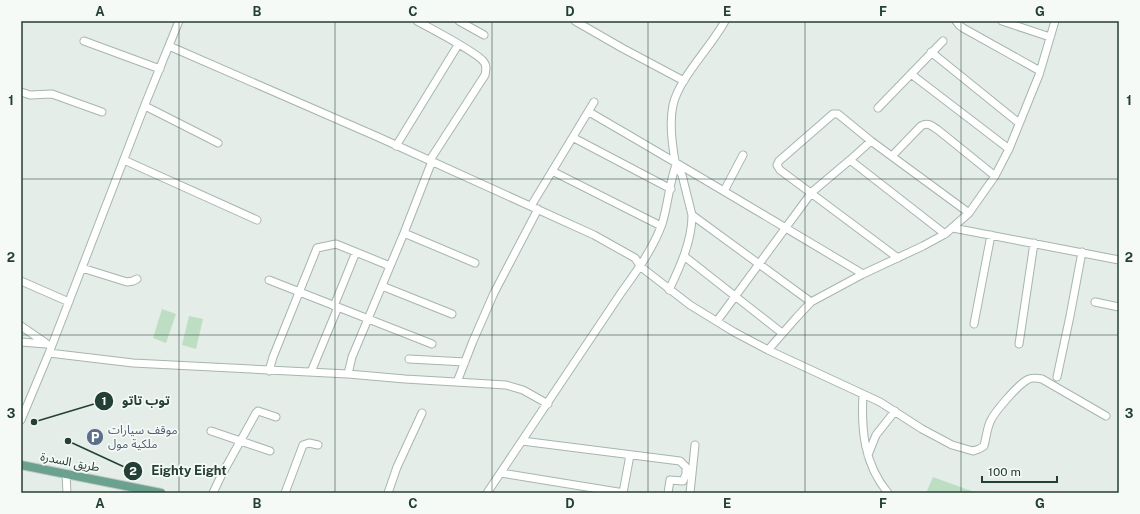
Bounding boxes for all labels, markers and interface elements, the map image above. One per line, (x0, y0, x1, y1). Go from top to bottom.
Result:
text: A (95, 4, 105, 19)
text: B (253, 4, 262, 19)
text: C (408, 4, 418, 19)
text: D (565, 4, 575, 19)
text: E (723, 4, 731, 19)
text: F (879, 4, 887, 19)
text: G (1035, 4, 1045, 19)
text: 1 (8, 93, 14, 108)
text: 1 (1126, 93, 1132, 108)
text: 2 (7, 250, 15, 265)
text: 2 (1125, 250, 1133, 265)
callout: توب تاتو (94, 388, 178, 413)
text: توب تاتو (122, 393, 170, 408)
text: 1 (101, 394, 107, 408)
text: 3 (7, 406, 16, 421)
text: 3 (1125, 406, 1134, 421)
place label: موقف سيارات ملكية مول (108, 423, 178, 451)
parking icon: موقف سيارات ملكية مول (85, 427, 105, 447)
street label: طريق السدرة (39, 449, 101, 476)
callout: Eighty Eight (123, 458, 235, 483)
scale bar (982, 458, 1057, 484)
text: Eighty Eight (151, 463, 227, 478)
text: 2 (129, 464, 137, 478)
text: 100 m (988, 465, 1021, 479)
text: A (95, 496, 105, 511)
text: B (253, 496, 262, 511)
text: C (408, 496, 418, 511)
text: D (565, 496, 575, 511)
text: E (723, 496, 731, 511)
text: F (879, 496, 887, 511)
text: G (1035, 496, 1045, 511)

